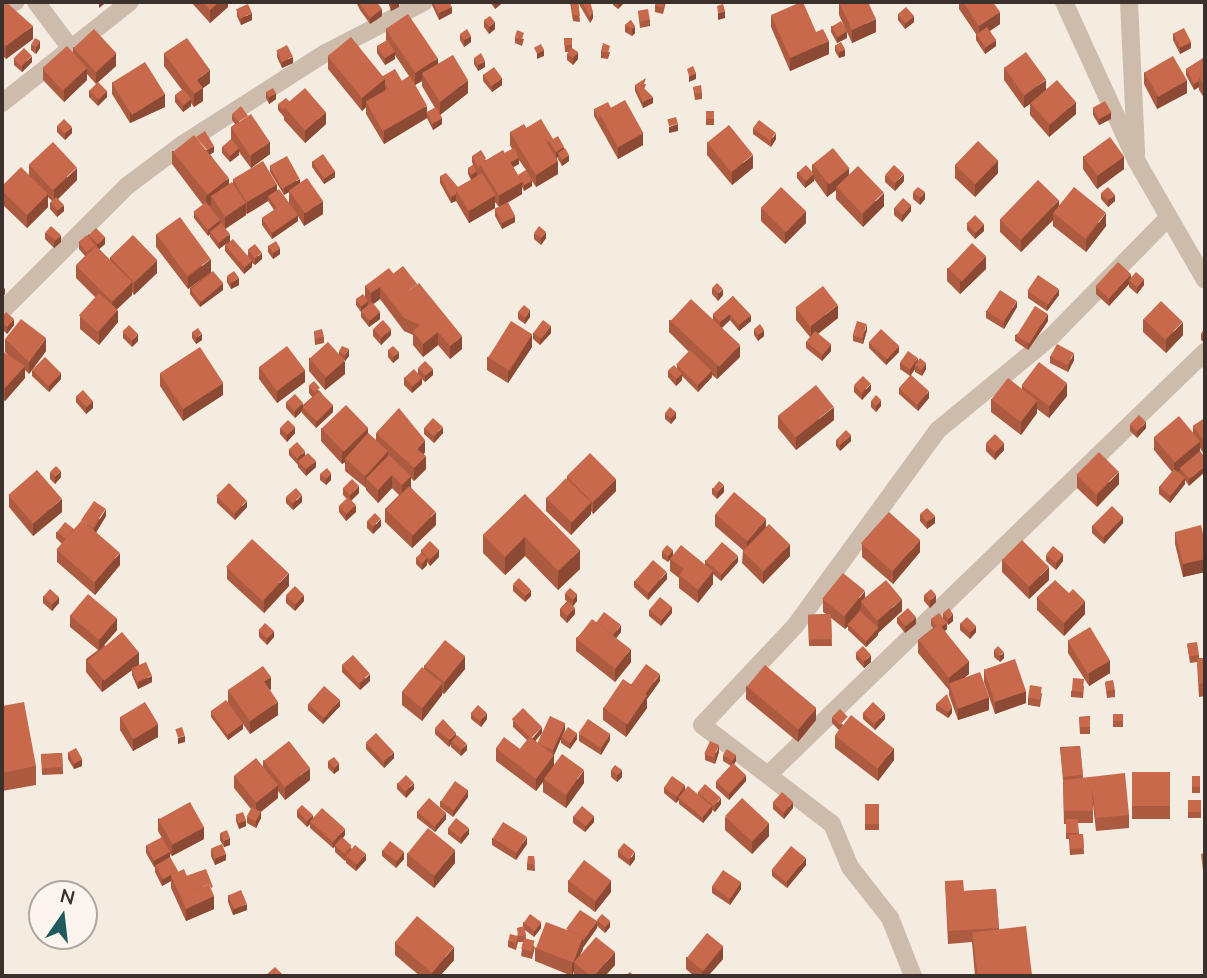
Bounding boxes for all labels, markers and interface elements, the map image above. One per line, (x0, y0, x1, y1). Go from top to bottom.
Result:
north arrow (28, 880, 98, 950)
text: N (58, 883, 77, 910)

